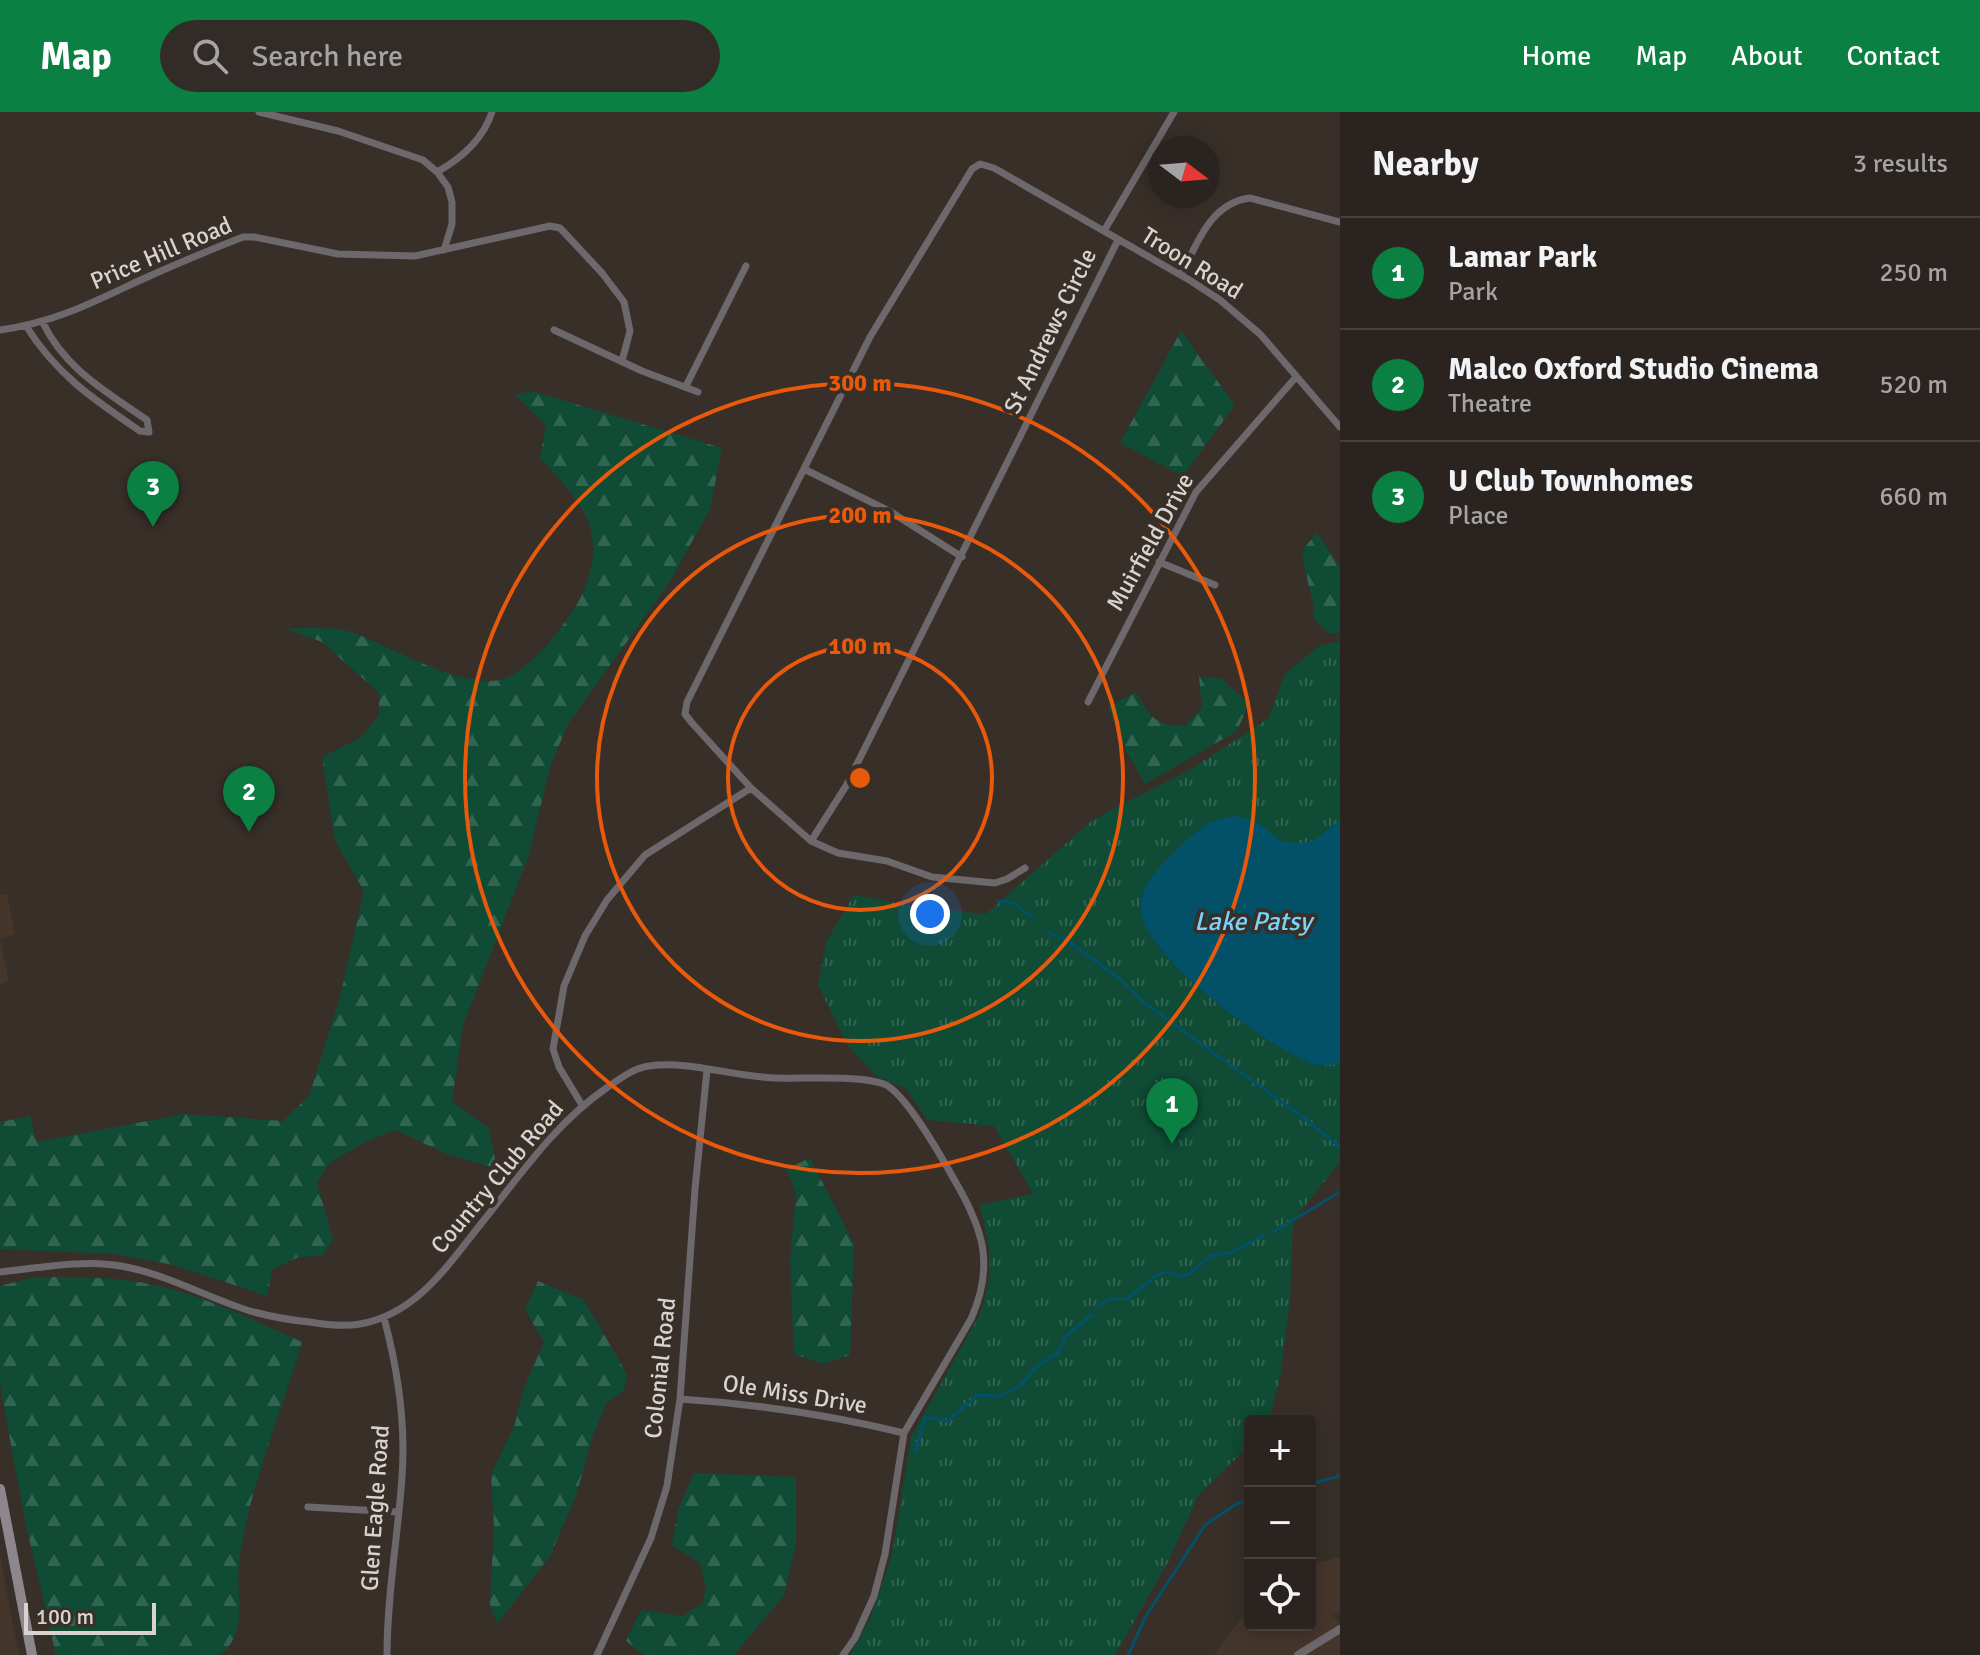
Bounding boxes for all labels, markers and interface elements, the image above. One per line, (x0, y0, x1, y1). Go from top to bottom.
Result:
search box (160, 20, 720, 92)
text: Map (40, 33, 112, 80)
icon: search (188, 34, 232, 78)
text: Search here (252, 38, 403, 75)
text: Home (1522, 39, 1591, 73)
text: Map (1635, 39, 1687, 73)
text: About (1731, 39, 1803, 73)
text: Contact (1847, 39, 1940, 73)
north arrow (1148, 136, 1220, 208)
text: Nearby (1372, 143, 1479, 185)
text: 3 results (1853, 148, 1948, 180)
street label: Price Hill Road (86, 210, 236, 296)
street label: Troon Road (1136, 220, 1248, 306)
text: Lamar Park (1448, 239, 1597, 276)
street label: St Andrews Circle (997, 243, 1103, 419)
text: 1 (1391, 257, 1405, 289)
text: 250 m (1879, 257, 1948, 289)
text: Park (1448, 276, 1498, 308)
text: Malco Oxford Studio Cinema (1448, 351, 1819, 388)
text: 300 m (828, 368, 892, 398)
text: 2 (1391, 369, 1405, 401)
text: 520 m (1879, 369, 1948, 401)
text: Theatre (1448, 388, 1532, 420)
pin: 3 (127, 461, 179, 527)
text: U Club Townhomes (1448, 463, 1693, 500)
street label: Muirfield Drive (1100, 468, 1200, 616)
text: 3 (1391, 481, 1405, 513)
text: 660 m (1879, 481, 1948, 513)
text: 200 m (828, 500, 892, 530)
text: Place (1448, 500, 1509, 532)
text: 100 m (828, 631, 892, 661)
centre of rings (846, 764, 874, 792)
pin: 2 (223, 766, 275, 832)
your location (910, 894, 950, 934)
water label: Lake Patsy (1194, 906, 1315, 938)
pin: 1 (1146, 1078, 1198, 1144)
street label: Country Club Road (424, 1094, 570, 1260)
street label: Colonial Road (638, 1296, 682, 1440)
street label: Ole Miss Drive (721, 1368, 869, 1420)
map controls (1244, 1415, 1316, 1631)
button: + (1244, 1415, 1316, 1487)
street label: Glen Eagle Road (354, 1424, 396, 1592)
button: − (1244, 1487, 1316, 1559)
button: locate (1244, 1559, 1316, 1631)
scale bar (24, 1599, 156, 1635)
text: 100 m (36, 1603, 94, 1630)

